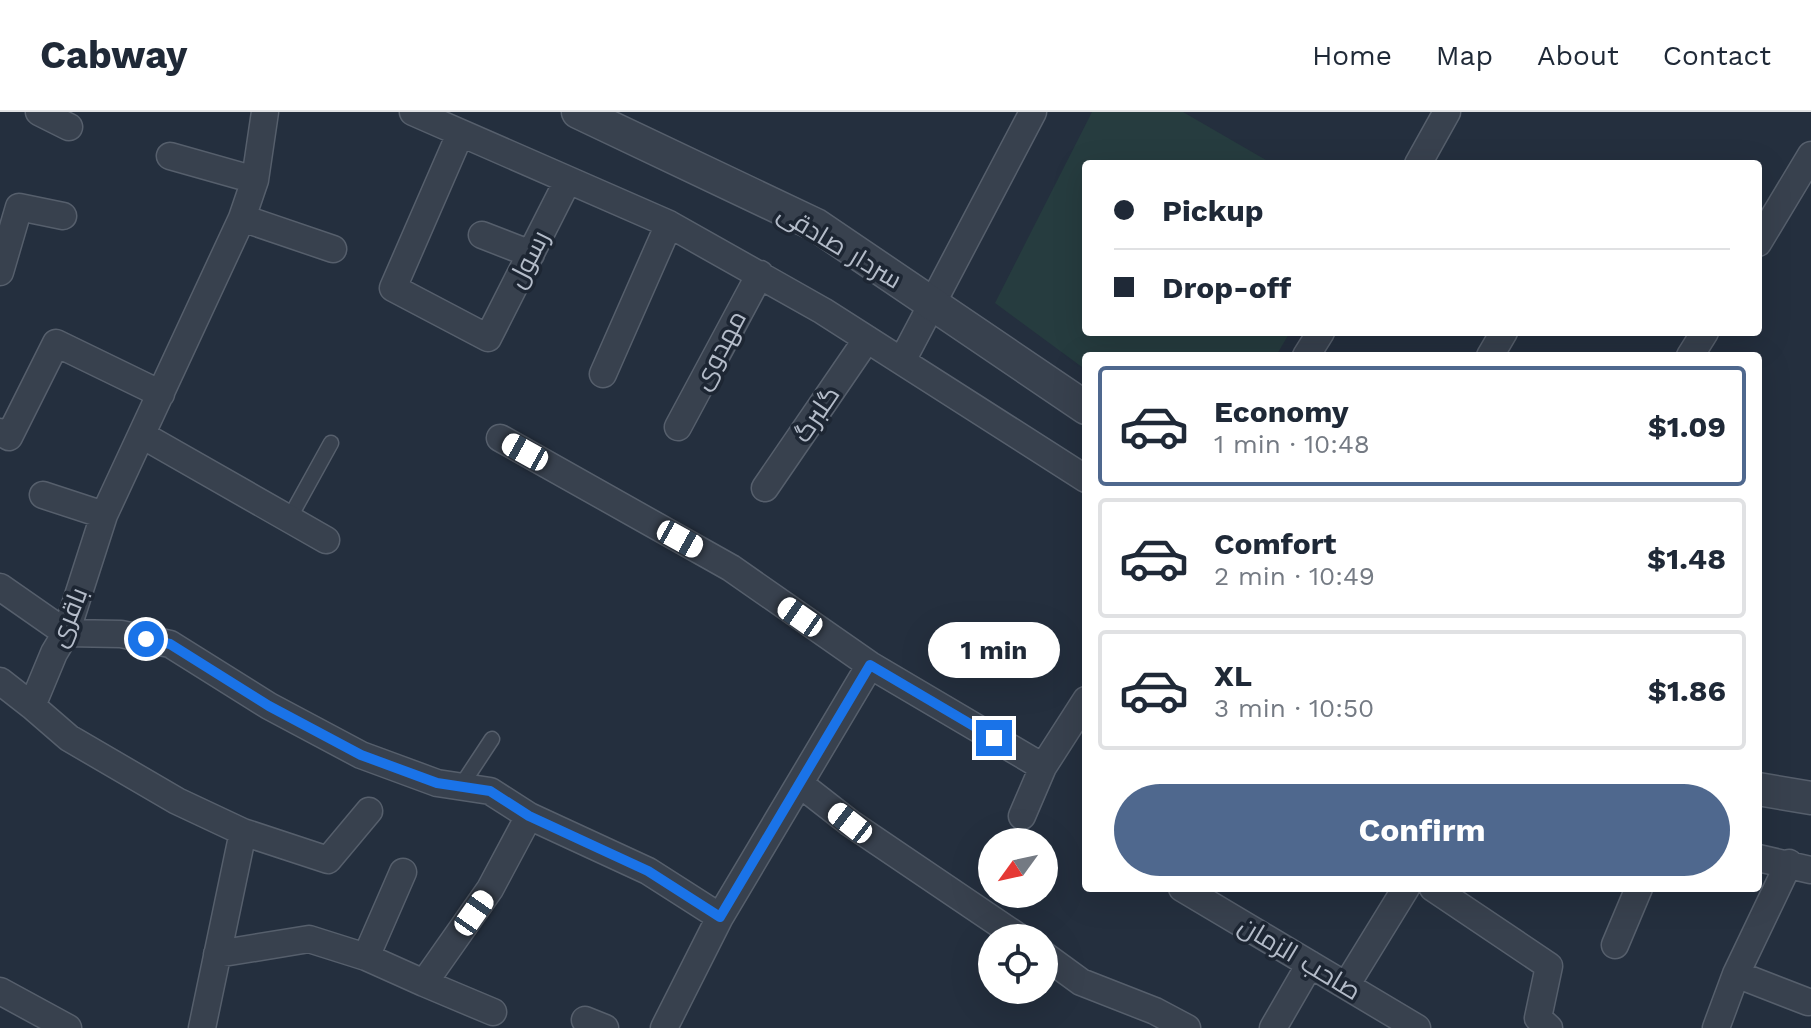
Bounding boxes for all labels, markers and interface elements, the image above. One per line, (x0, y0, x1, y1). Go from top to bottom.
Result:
text: Cabway (40, 33, 187, 77)
text: Home (1312, 39, 1392, 72)
text: Map (1436, 39, 1493, 72)
text: About (1537, 39, 1619, 72)
text: Contact (1663, 39, 1771, 72)
text: Pickup (1162, 193, 1264, 228)
street label: سردار صادقی (772, 197, 907, 296)
street label: رسول (501, 225, 555, 293)
text: Drop-off (1162, 270, 1291, 305)
street label: مهدوی (686, 305, 753, 395)
street label: گلبرگ (786, 380, 846, 448)
icon: car (1118, 390, 1190, 462)
text: Economy (1214, 394, 1349, 429)
text: $1.09 (1648, 409, 1726, 444)
text: 1 min · 10:48 (1214, 429, 1370, 459)
car (498, 430, 552, 474)
car (653, 517, 707, 561)
icon: car (1118, 522, 1190, 594)
text: Comfort (1214, 526, 1336, 561)
text: $1.48 (1647, 541, 1726, 576)
text: 2 min · 10:49 (1214, 561, 1375, 591)
street label: باقری (43, 583, 93, 651)
car (773, 593, 827, 641)
route start (128, 621, 164, 657)
callout: 1 min (928, 622, 1060, 678)
text: 1 min (961, 635, 1027, 665)
icon: car (1118, 654, 1190, 726)
text: XL (1214, 658, 1252, 693)
text: $1.86 (1648, 673, 1726, 708)
text: 3 min · 10:50 (1214, 693, 1374, 723)
route end (976, 720, 1012, 756)
button: Confirm (1114, 784, 1730, 876)
car (824, 799, 876, 847)
north arrow (978, 828, 1058, 908)
map controls (978, 828, 1058, 1004)
car (450, 886, 498, 940)
street label: صاحب الزمان (1233, 910, 1367, 1006)
button: locate (978, 924, 1058, 1004)

